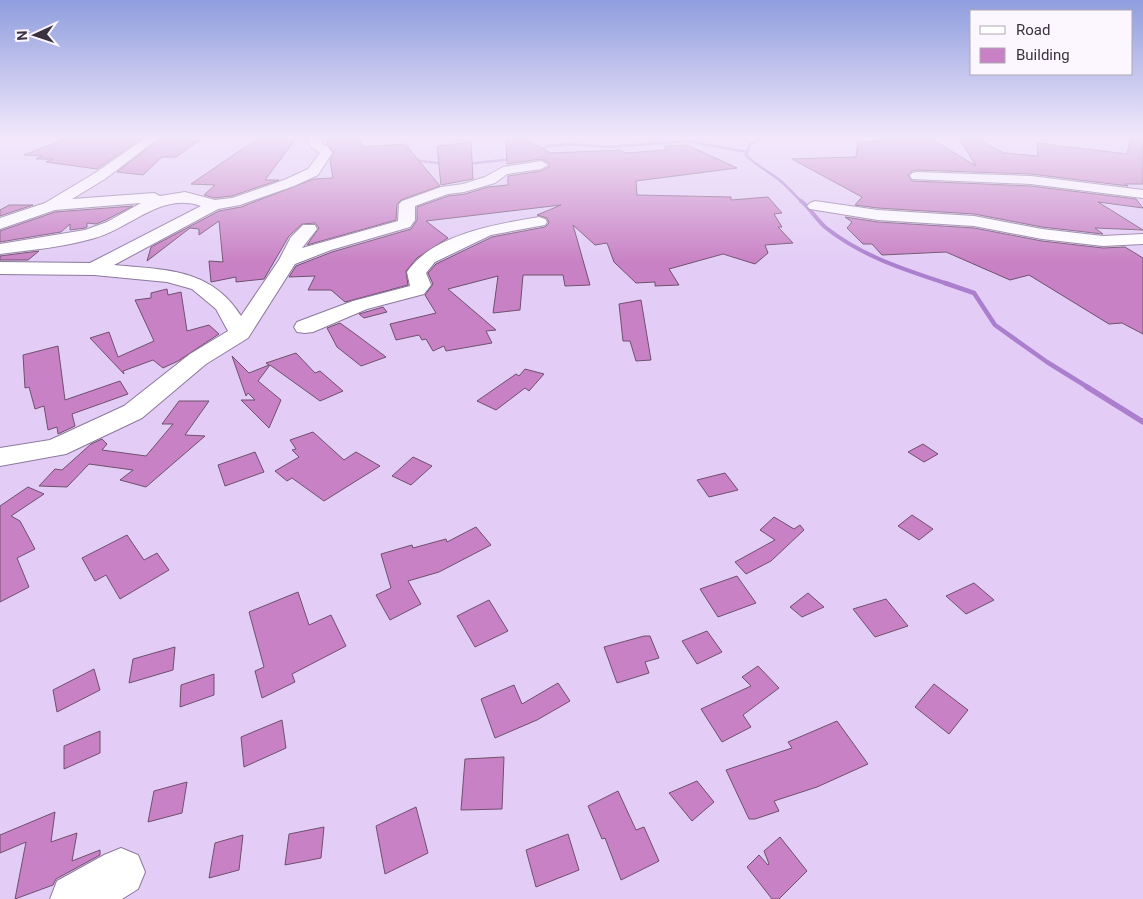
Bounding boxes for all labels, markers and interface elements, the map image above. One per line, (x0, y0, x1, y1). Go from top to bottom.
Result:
north arrow (10, 10, 60, 60)
legend (970, 10, 1133, 75)
text: Road (1016, 21, 1050, 39)
text: N (14, 30, 30, 41)
text: Building (1016, 46, 1070, 64)

